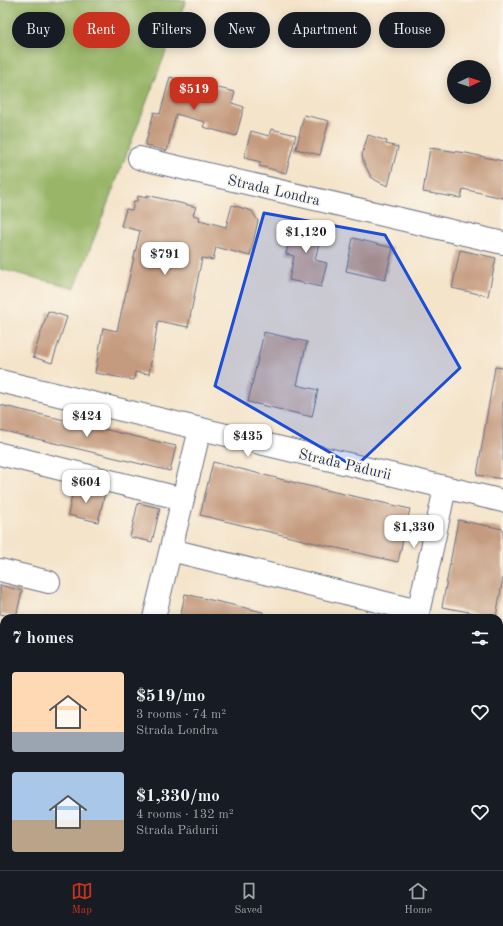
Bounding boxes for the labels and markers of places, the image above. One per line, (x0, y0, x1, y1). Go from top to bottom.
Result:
pin: $519 (170, 77, 218, 111)
pin: $1,120 (273, 220, 339, 254)
pin: $791 (141, 242, 189, 276)
pin: $424 (63, 404, 111, 438)
pin: $435 (224, 424, 272, 458)
pin: $604 (62, 470, 110, 504)
pin: $1,330 (381, 515, 447, 549)

